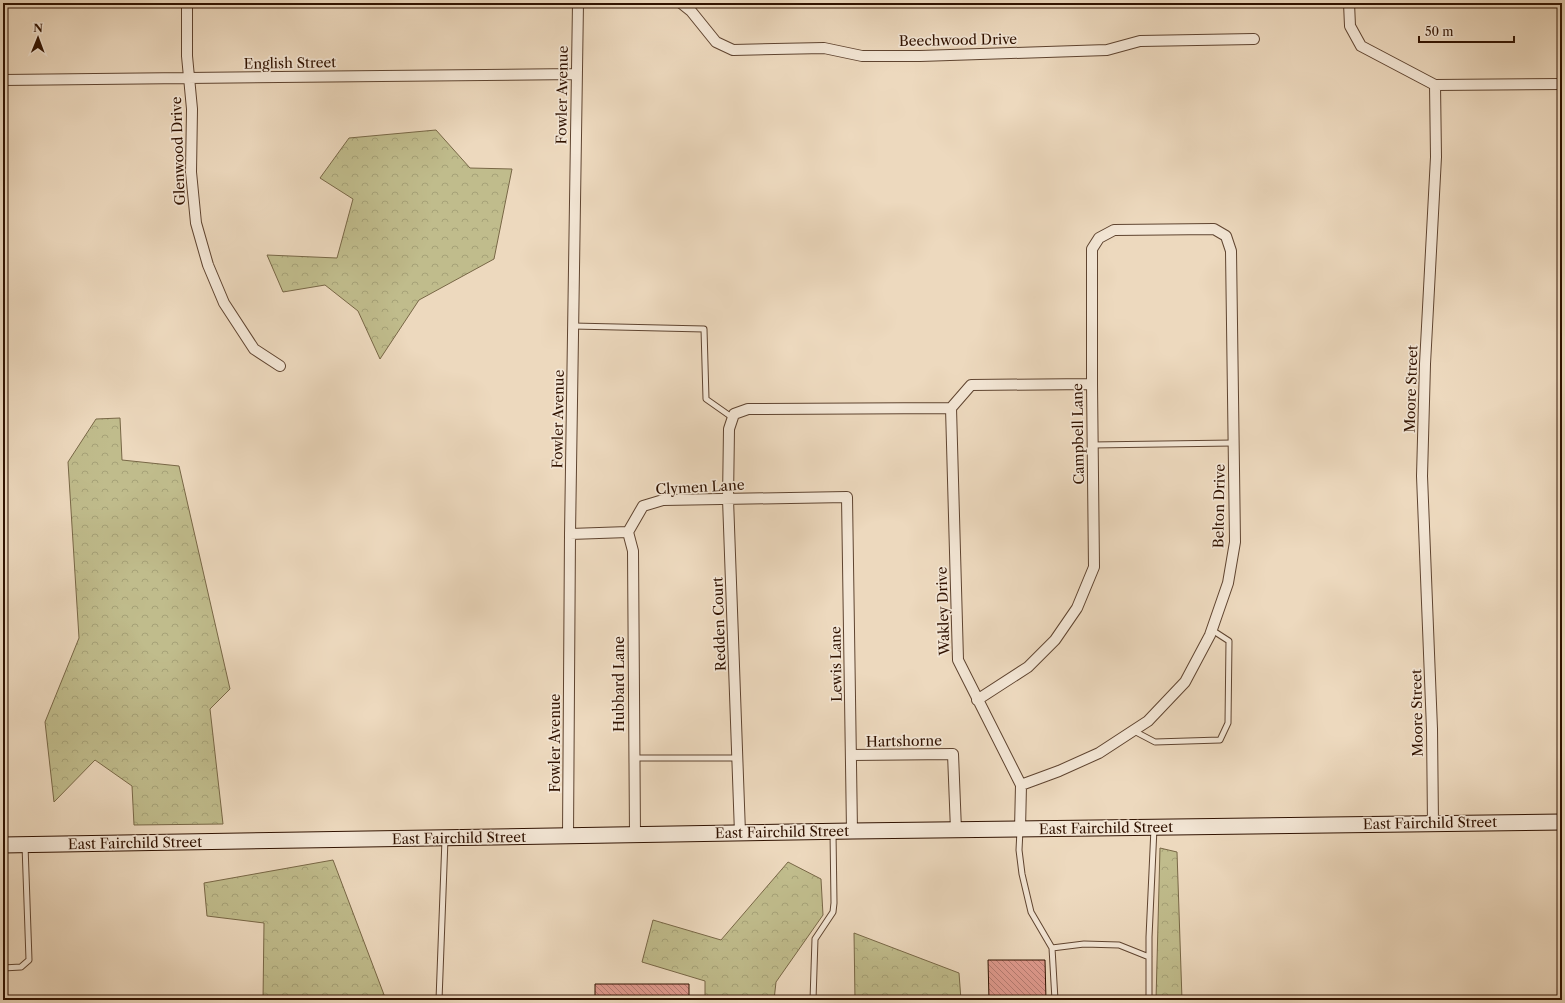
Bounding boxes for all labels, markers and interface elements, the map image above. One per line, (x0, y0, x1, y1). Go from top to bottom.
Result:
north arrow (18, 18, 58, 58)
scale bar (1419, 18, 1514, 44)
text: N (33, 21, 44, 35)
text: 50 m (1425, 24, 1454, 39)
street label: Beechwood Drive (899, 30, 1017, 50)
street label: Fowler Avenue (552, 45, 572, 145)
street label: English Street (244, 53, 336, 73)
street label: Glenwood Drive (167, 96, 189, 206)
street label: Moore Street (1400, 345, 1422, 433)
street label: Fowler Avenue (548, 369, 568, 469)
street label: Campbell Lane (1068, 383, 1088, 485)
street label: Belton Drive (1209, 464, 1229, 548)
street label: Clymen Lane (655, 476, 745, 498)
street label: Wakley Drive (932, 566, 954, 657)
street label: Redden Court (708, 577, 730, 671)
street label: Lewis Lane (826, 626, 846, 702)
street label: Hubbard Lane (610, 636, 628, 732)
street label: Moore Street (1407, 669, 1427, 757)
street label: Fowler Avenue (546, 693, 564, 792)
street label: Hartshorne (866, 731, 942, 751)
street label: East Fairchild Street (1363, 813, 1497, 833)
street label: East Fairchild Street (1039, 818, 1173, 838)
street label: East Fairchild Street (715, 822, 849, 842)
street label: East Fairchild Street (392, 828, 526, 848)
street label: East Fairchild Street (68, 833, 202, 853)

